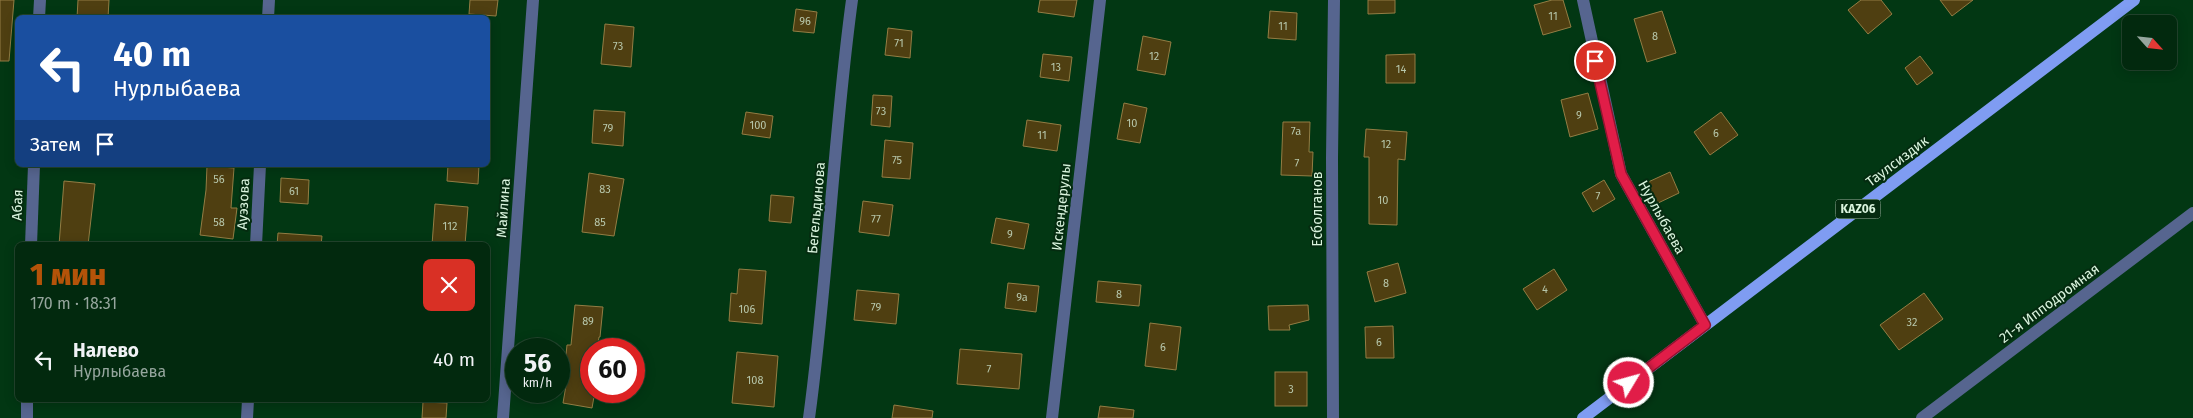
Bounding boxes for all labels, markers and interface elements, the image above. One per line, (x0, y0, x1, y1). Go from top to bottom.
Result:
house number: 11 (1548, 10, 1558, 23)
house number: 96 (799, 15, 811, 28)
north arrow (2122, 15, 2178, 70)
map controls (2122, 15, 2177, 70)
house number: 11 (1278, 20, 1288, 33)
house number: 8 (1652, 30, 1658, 43)
text: 40 m (113, 33, 191, 75)
icon: left (30, 35, 95, 100)
house number: 71 (894, 37, 904, 50)
house number: 73 (613, 40, 623, 53)
pin (1574, 40, 1616, 82)
icon: arrive (1581, 47, 1609, 75)
house number: 12 (1149, 50, 1159, 63)
house number: 13 (1051, 61, 1061, 74)
house number: 14 (1396, 63, 1406, 76)
text: Нурлыбаева (113, 75, 241, 102)
house number: 73 (876, 105, 886, 118)
house number: 9 (1576, 109, 1582, 122)
house number: 10 (1127, 117, 1137, 130)
house number: 100 (749, 119, 767, 132)
house number: 79 (603, 122, 613, 135)
house number: 7а (1291, 125, 1301, 138)
house number: 6 (1713, 127, 1719, 140)
house number: 11 (1037, 129, 1047, 142)
icon: arrive (91, 130, 119, 158)
street label: Таулсиздик (1863, 132, 1933, 191)
text: Затем (30, 133, 81, 156)
house number: 12 (1381, 138, 1391, 151)
house number: 75 (892, 154, 903, 167)
house number: 7 (1295, 157, 1300, 170)
street label: Бегельдинова (804, 161, 829, 255)
street label: Искендерулы (1048, 162, 1075, 252)
street label: Есболганов (1309, 171, 1326, 247)
house number: 56 (213, 173, 225, 186)
street label: Нурлыбаева (1634, 177, 1689, 257)
street label: Ауэзова (234, 178, 253, 230)
street label: Майлина (493, 178, 514, 238)
house number: 83 (599, 183, 611, 196)
house number: 61 (289, 185, 299, 198)
street label: Абая (8, 189, 27, 221)
house number: 7 (1596, 190, 1601, 203)
house number: 10 (1378, 194, 1388, 207)
road number: KAZ06 (1836, 200, 1880, 218)
house number: 77 (871, 213, 881, 226)
house number: 58 (213, 216, 225, 229)
house number: 85 (594, 216, 606, 229)
house number: 112 (443, 220, 457, 233)
house number: 9 (1007, 228, 1013, 241)
text: 1 мин (30, 257, 106, 293)
button: close (423, 259, 475, 311)
street label: 21-я Ипподромная (1996, 260, 2103, 347)
house number: 8 (1383, 277, 1389, 290)
house number: 4 (1542, 283, 1548, 296)
house number: 8 (1116, 288, 1122, 301)
house number: 9а (1016, 291, 1028, 304)
text: 170 m · 18:31 (30, 294, 117, 313)
house number: 79 (871, 301, 881, 314)
house number: 106 (739, 303, 756, 316)
house number: 89 (582, 315, 594, 328)
house number: 32 (1907, 316, 1917, 329)
house number: 6 (1376, 336, 1382, 349)
speed limit sign: 60 (580, 338, 645, 403)
text: Налево (73, 339, 139, 362)
house number: 6 (1160, 341, 1166, 354)
icon: left (30, 346, 58, 374)
text: 40 m (433, 348, 475, 371)
text: 56 (524, 349, 551, 379)
position arrow (1602, 356, 1654, 408)
text: Нурлыбаева (73, 362, 166, 381)
house number: 7 (987, 363, 992, 376)
house number: 108 (747, 374, 763, 387)
text: km/h (523, 376, 552, 390)
house number: 3 (1288, 383, 1294, 396)

